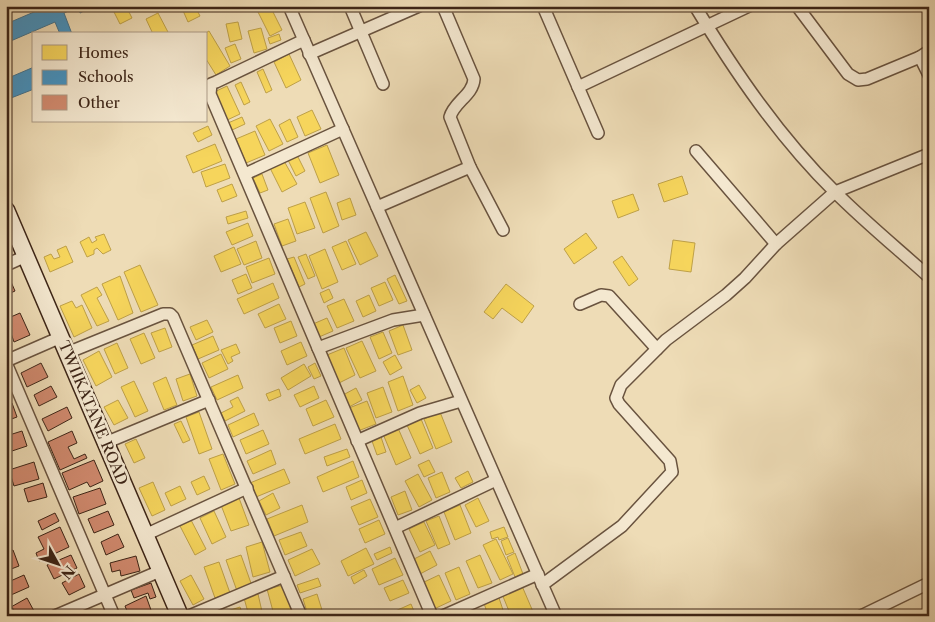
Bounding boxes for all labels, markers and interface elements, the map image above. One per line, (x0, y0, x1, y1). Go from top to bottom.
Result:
legend (32, 32, 208, 122)
text: Homes (78, 43, 129, 62)
text: Schools (78, 67, 134, 86)
text: Other (78, 93, 121, 112)
street label: TWIIKATANE ROAD (55, 338, 132, 488)
north arrow (32, 540, 82, 590)
text: N (57, 562, 79, 583)

